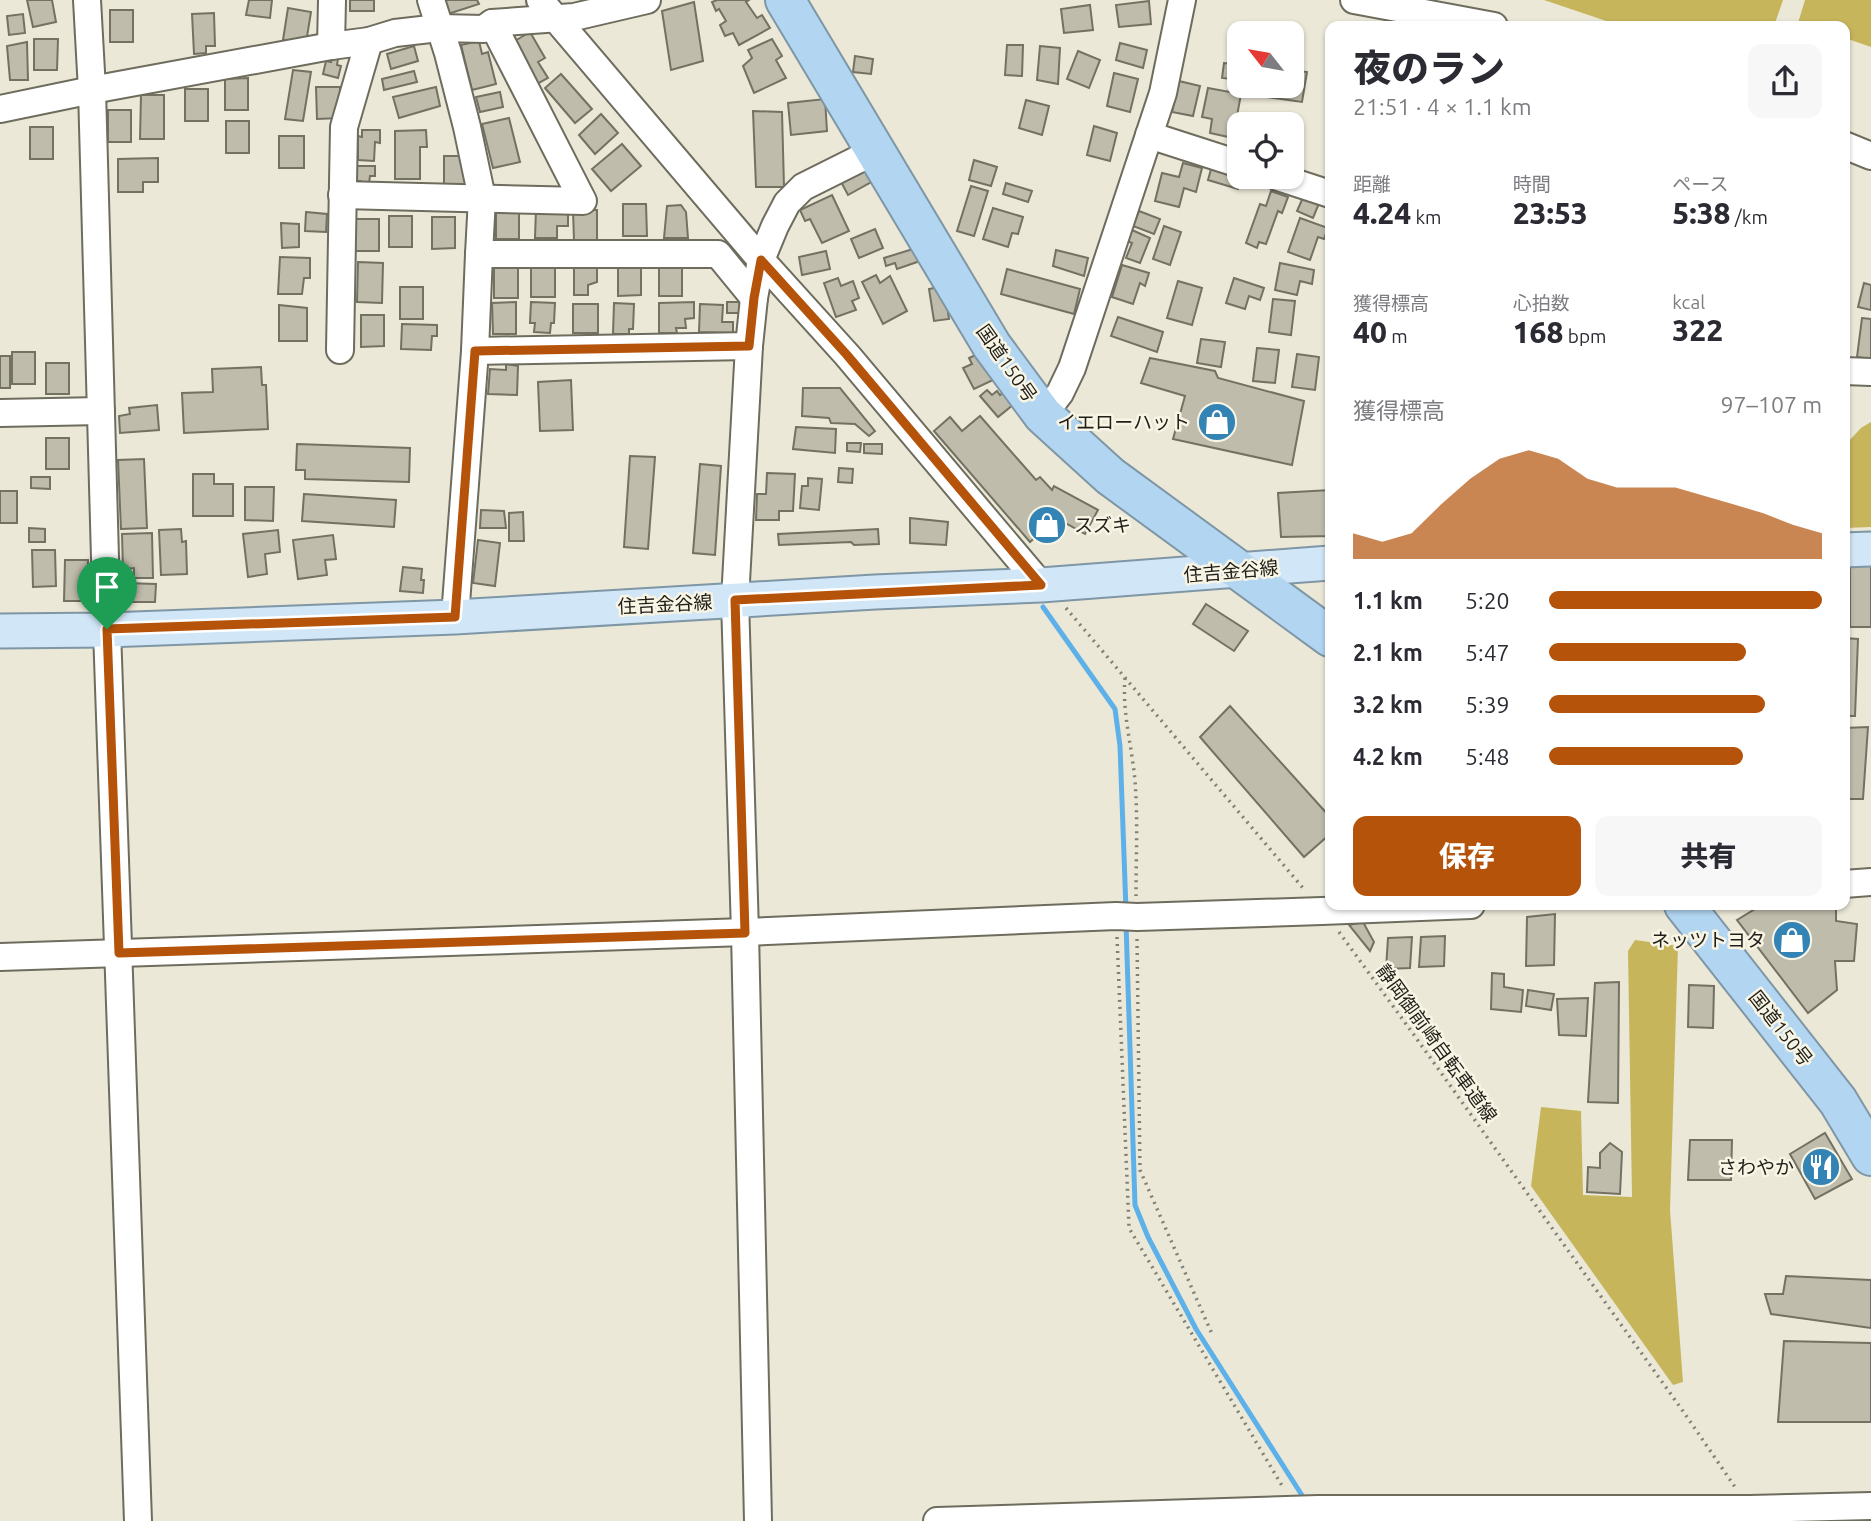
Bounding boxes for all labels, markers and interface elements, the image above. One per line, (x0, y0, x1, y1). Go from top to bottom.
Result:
north arrow (1227, 21, 1304, 98)
map controls (1227, 21, 1304, 189)
button: share (1748, 44, 1822, 118)
text: 夜のラン (1353, 47, 1505, 89)
text: 21:51 · 4 × 1.1 km (1353, 94, 1532, 119)
button: locate (1227, 112, 1304, 189)
text: 距離 (1353, 173, 1391, 195)
text: 時間 (1513, 173, 1551, 195)
text: ペース (1672, 173, 1728, 195)
text: 4.24 (1353, 196, 1411, 230)
text: 23:53 (1513, 196, 1588, 230)
text: 5:38 (1672, 196, 1730, 230)
text: km (1411, 206, 1441, 228)
text: /km (1730, 206, 1768, 228)
text: kcal (1672, 291, 1705, 313)
text: 獲得標高 (1353, 292, 1429, 314)
text: 心拍数 (1513, 292, 1570, 314)
text: 322 (1672, 313, 1723, 347)
text: 40 (1353, 315, 1387, 349)
text: 168 (1513, 315, 1563, 349)
street label: 国道150号 (972, 320, 1042, 406)
text: m (1387, 325, 1408, 347)
text: bpm (1563, 325, 1606, 347)
text: 97–107 m (1721, 392, 1822, 417)
text: 獲得標高 (1353, 398, 1445, 423)
shop icon: イエローハット (1196, 401, 1238, 443)
place label: イエローハット (1058, 411, 1190, 433)
shop icon: スズキ (1026, 504, 1068, 546)
place label: スズキ (1074, 514, 1131, 536)
street label: 住吉金谷線 (1183, 556, 1279, 586)
pin (77, 557, 137, 629)
icon: arrive (88, 568, 126, 606)
text: 1.1 km (1353, 588, 1423, 613)
text: 5:20 (1465, 588, 1510, 613)
street label: 住吉金谷線 (617, 591, 713, 617)
text: 2.1 km (1353, 640, 1423, 665)
text: 5:47 (1465, 640, 1510, 665)
text: 3.2 km (1353, 692, 1423, 717)
text: 5:39 (1465, 692, 1510, 717)
text: 4.2 km (1353, 744, 1423, 769)
text: 5:48 (1465, 744, 1510, 769)
button: 保存 (1353, 816, 1581, 896)
button: 共有 (1595, 816, 1822, 896)
shop icon: ネッツトヨタ (1771, 919, 1813, 961)
place label: ネッツトヨタ (1651, 929, 1765, 951)
street label: 静岡御前崎自転車道線 (1372, 960, 1502, 1126)
street label: 国道150号 (1745, 986, 1817, 1070)
restaurant icon: さわやか (1800, 1146, 1842, 1188)
place label: さわやか (1718, 1156, 1794, 1178)

